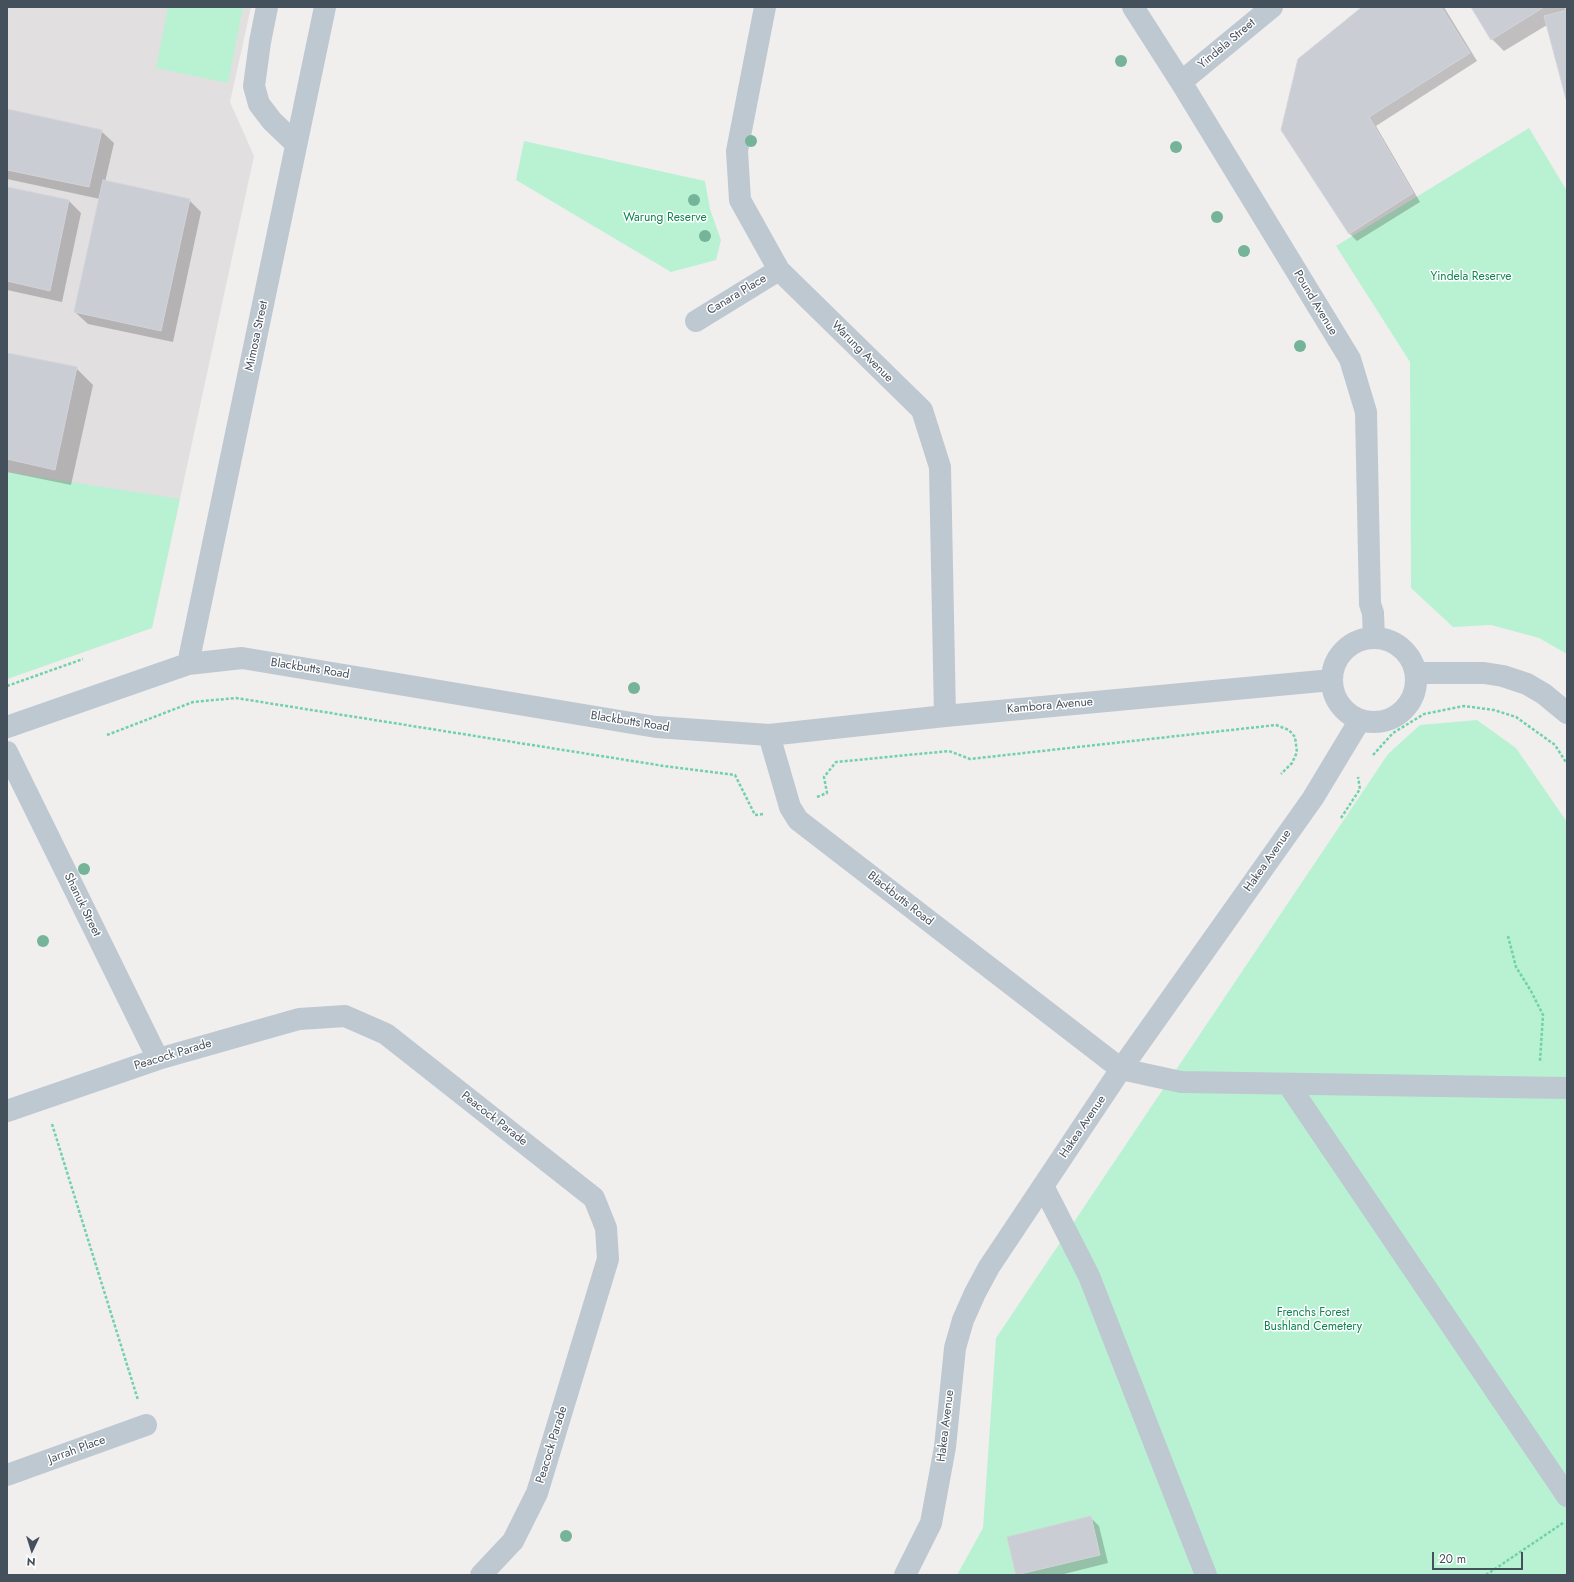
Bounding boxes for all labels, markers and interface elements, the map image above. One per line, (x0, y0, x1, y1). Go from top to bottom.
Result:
street label: Yindela Street (1196, 16, 1258, 72)
park label: Warung Reserve (623, 211, 707, 225)
street label: Pound Avenue (1290, 268, 1340, 338)
park label: Yindela Reserve (1431, 270, 1511, 284)
street label: Canara Place (705, 272, 769, 318)
street label: Mimosa Street (243, 299, 271, 373)
street label: Warung Avenue (828, 318, 896, 386)
street label: Blackbutts Road (270, 656, 350, 682)
street label: Kambora Avenue (1006, 695, 1094, 717)
street label: Blackbutts Road (590, 709, 670, 735)
street label: Hakea Avenue (1241, 827, 1295, 895)
street label: Blackbutts Road (864, 869, 936, 929)
street label: Shanuk Street (60, 871, 104, 939)
street label: Peacock Parade (133, 1036, 213, 1074)
street label: Peacock Parade (458, 1089, 530, 1149)
street label: Hakea Avenue (1057, 1093, 1109, 1161)
park label: Frenchs Forest Bushland Cemetery (1264, 1306, 1362, 1334)
street label: Hakea Avenue (934, 1389, 958, 1463)
street label: Peacock Parade (533, 1405, 571, 1485)
street label: Jarrah Place (47, 1433, 107, 1467)
north arrow (12, 1530, 52, 1570)
scale bar (1434, 1544, 1525, 1570)
text: 20 m (1439, 1550, 1466, 1568)
text: N (26, 1554, 36, 1570)

